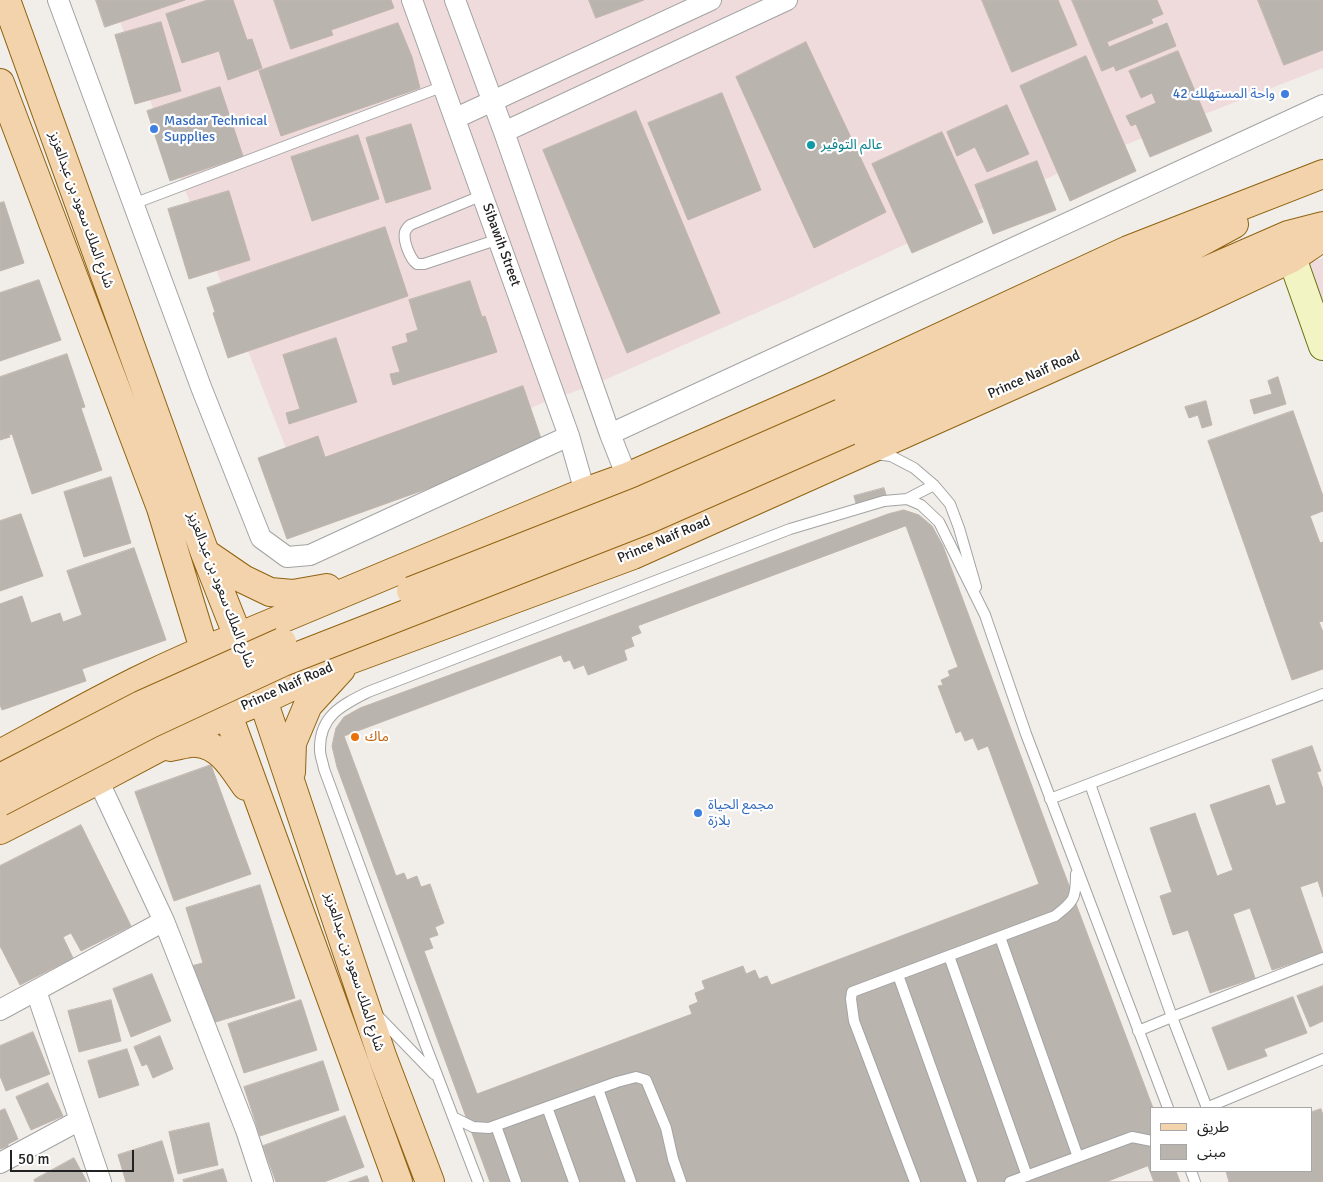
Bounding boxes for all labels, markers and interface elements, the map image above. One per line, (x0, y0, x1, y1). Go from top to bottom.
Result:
place label: واحة المستهلك 42 (1173, 86, 1275, 102)
marker: واحة المستهلك 42 (1279, 88, 1291, 100)
place label: Masdar Technical Supplies (164, 113, 267, 146)
marker: Masdar Technical Supplies (148, 123, 160, 135)
street label: شارع الملك سعود بن عبدالعزيز (45, 129, 117, 291)
place label: عالم التوفير (821, 137, 883, 153)
marker: عالم التوفير (805, 139, 817, 151)
street label: Sibawih Street (478, 201, 524, 289)
street label: Prince Naif Road (985, 347, 1083, 403)
street label: شارع الملك سعود بن عبدالعزيز (183, 510, 259, 670)
street label: Prince Naif Road (615, 513, 713, 567)
street label: Prince Naif Road (238, 659, 336, 715)
place label: ماك (365, 729, 389, 745)
marker: ماك (349, 731, 361, 743)
place label: مجمع الحياة بلازة (708, 797, 774, 830)
marker: مجمع الحياة بلازة (692, 807, 704, 819)
street label: شارع الملك سعود بن عبدالعزيز (320, 891, 388, 1053)
legend (1150, 1107, 1313, 1172)
text: طريق (1197, 1118, 1229, 1136)
scale bar (12, 1140, 136, 1172)
text: مبنى (1197, 1143, 1226, 1161)
text: 50 m (18, 1150, 49, 1168)

